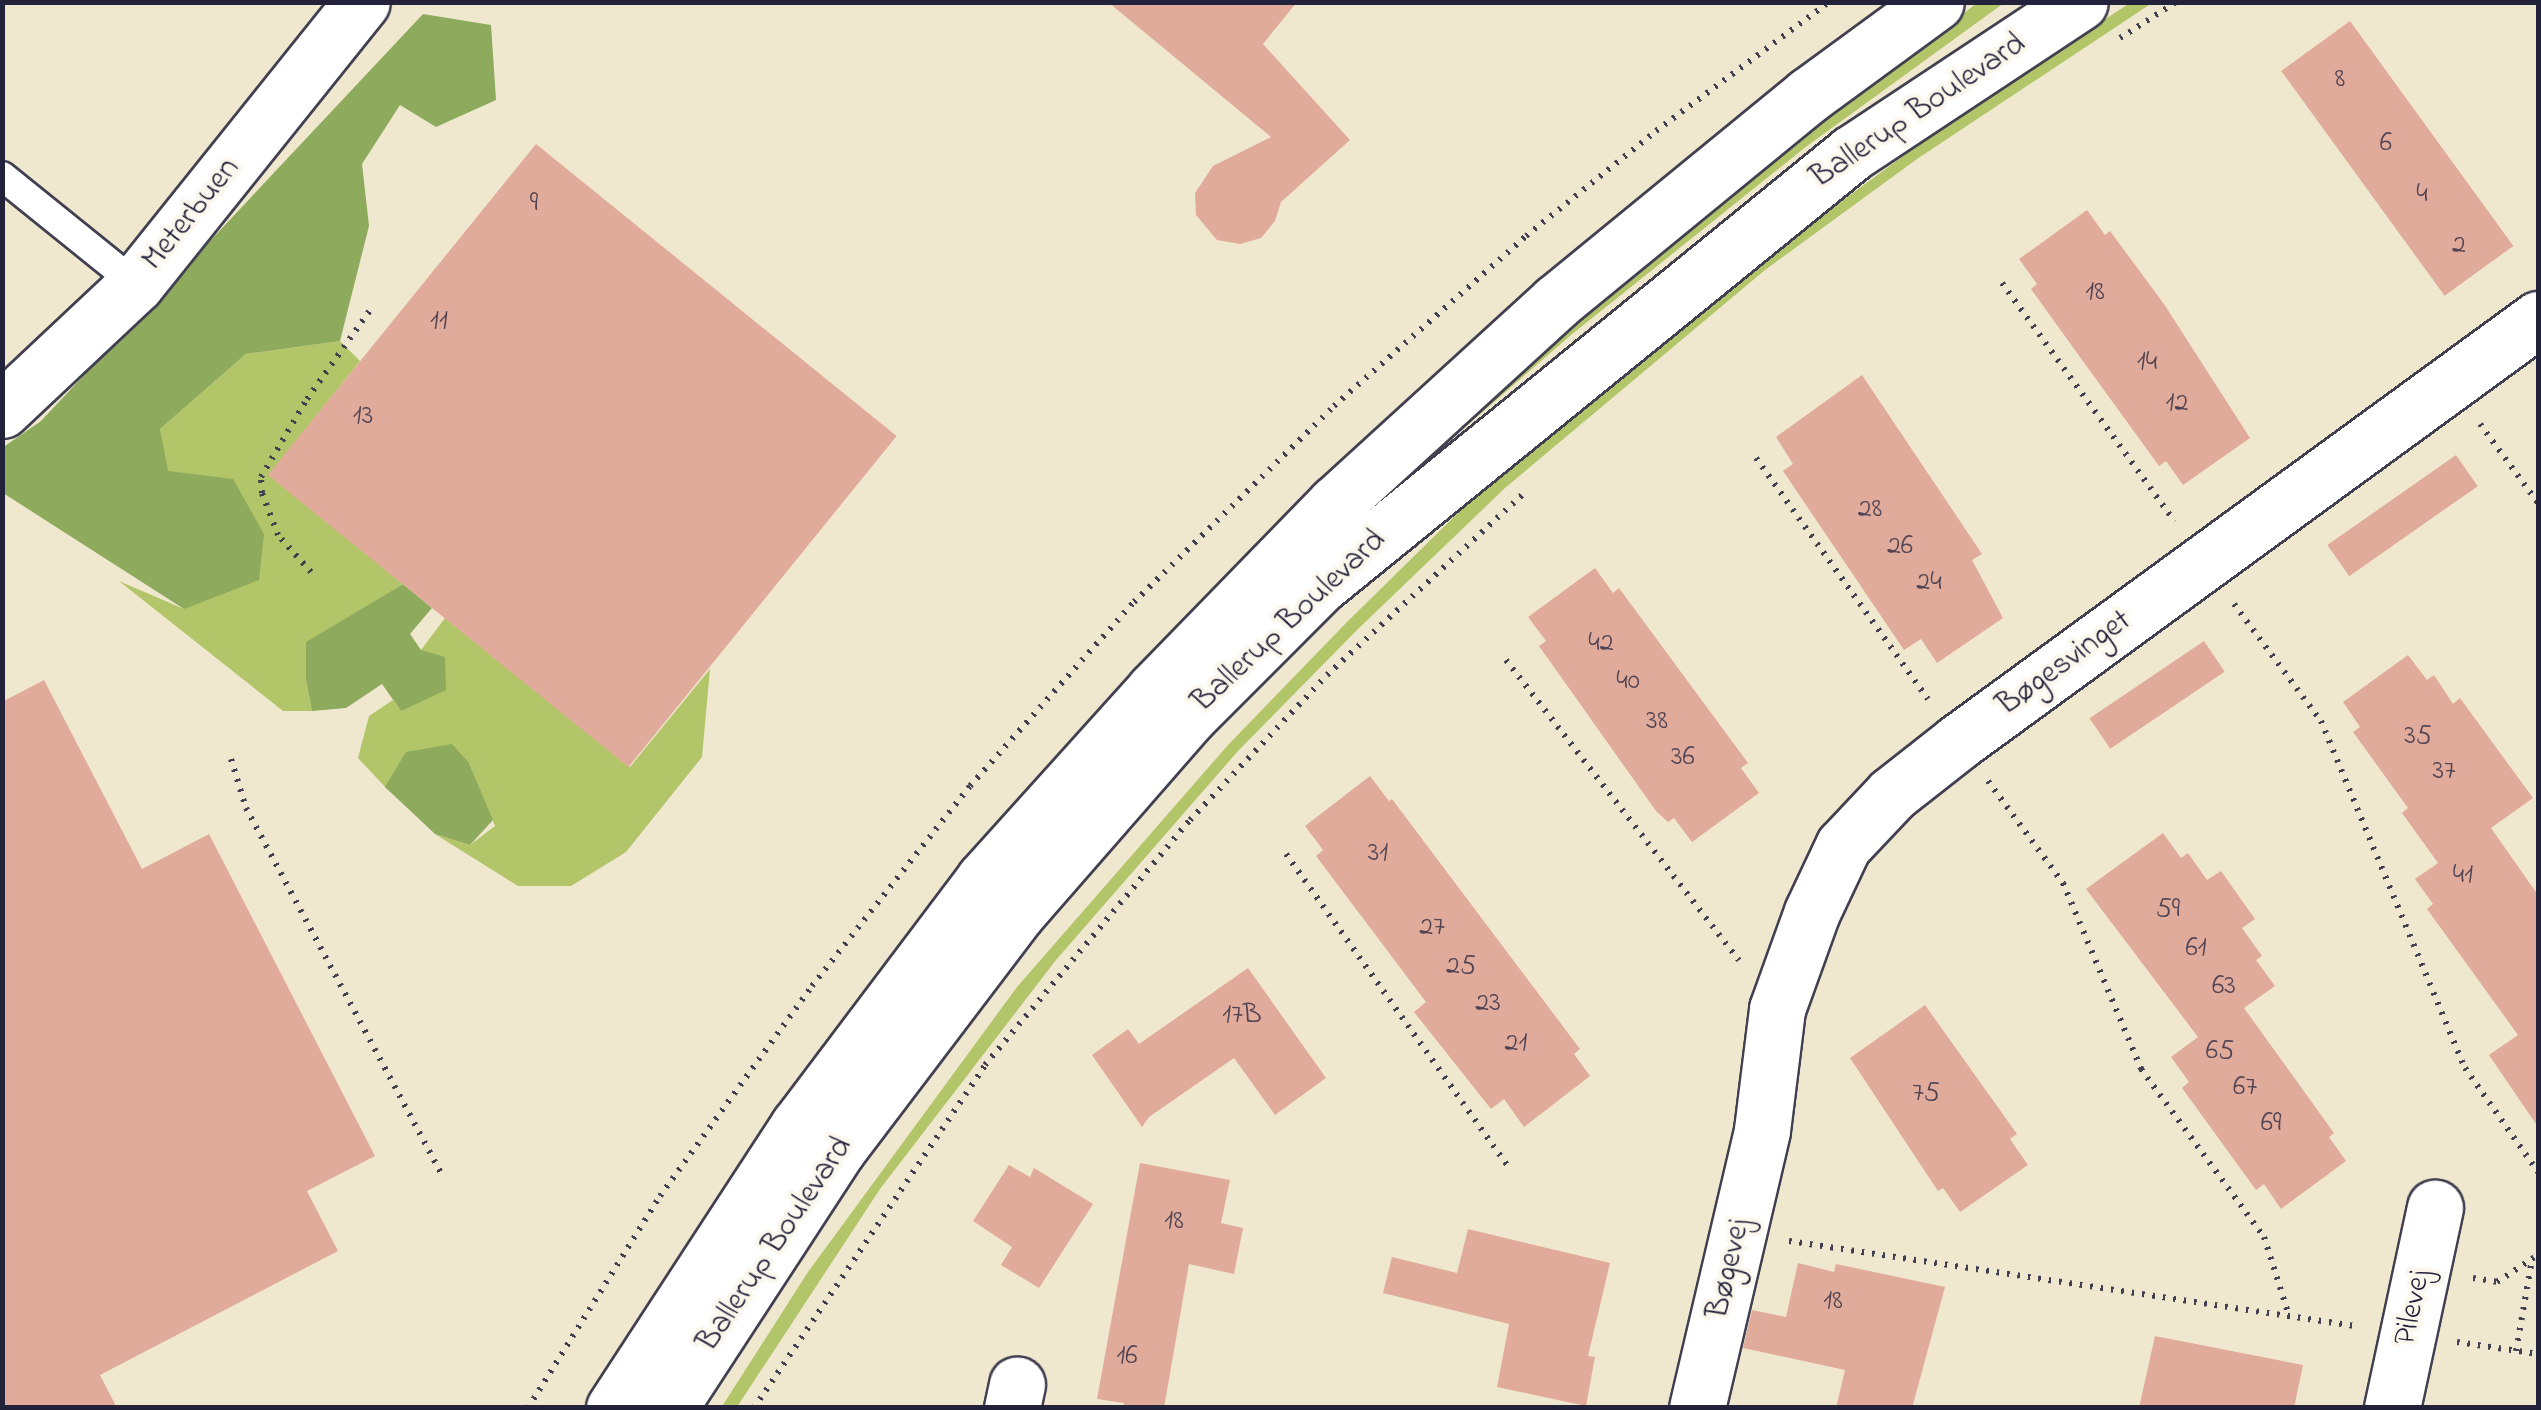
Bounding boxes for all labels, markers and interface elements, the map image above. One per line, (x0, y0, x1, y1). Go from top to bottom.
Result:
street label: Ballerup Boulevard (1804, 26, 2034, 198)
house number: 8 (2335, 63, 2345, 97)
house number: 6 (2380, 127, 2392, 161)
street label: Meterbuen (135, 151, 249, 279)
house number: 4 (2416, 178, 2428, 212)
house number: 9 (530, 187, 538, 221)
house number: 2 (2452, 229, 2466, 263)
house number: 18 (2085, 276, 2105, 310)
house number: 11 (430, 305, 448, 339)
house number: 14 (2137, 346, 2157, 380)
house number: 12 (2166, 387, 2188, 421)
house number: 13 (353, 400, 373, 434)
house number: 28 (1858, 493, 1882, 527)
street label: Ballerup Boulevard (1185, 522, 1395, 722)
house number: 26 (1887, 530, 1913, 564)
house number: 24 (1916, 566, 1942, 600)
street label: Bøgesvinget (1990, 602, 2140, 726)
house number: 42 (1588, 627, 1614, 661)
house number: 40 (1616, 665, 1640, 699)
house number: 38 (1646, 705, 1668, 739)
house number: 35 (2404, 720, 2432, 754)
house number: 36 (1671, 741, 1695, 775)
house number: 37 (2432, 755, 2456, 789)
house number: 31 (1368, 837, 1388, 871)
house number: 41 (2453, 859, 2473, 893)
house number: 59 (2156, 893, 2180, 927)
house number: 27 (1419, 911, 1445, 945)
house number: 61 (2185, 932, 2207, 966)
house number: 25 (1446, 950, 1476, 984)
house number: 63 (2212, 970, 2236, 1004)
house number: 23 (1475, 987, 1501, 1021)
house number: 17B (1222, 999, 1262, 1033)
house number: 21 (1505, 1027, 1527, 1061)
house number: 65 (2206, 1035, 2234, 1069)
house number: 67 (2233, 1071, 2257, 1105)
house number: 75 (1912, 1077, 1940, 1111)
house number: 69 (2261, 1107, 2281, 1141)
street label: Ballerup Boulevard (690, 1130, 862, 1360)
house number: 18 (1164, 1205, 1184, 1239)
street label: Bøgevej (1700, 1215, 1760, 1323)
street label: Pilevej (2387, 1267, 2441, 1349)
house number: 18 (1823, 1285, 1843, 1319)
house number: 16 (1116, 1340, 1138, 1374)

